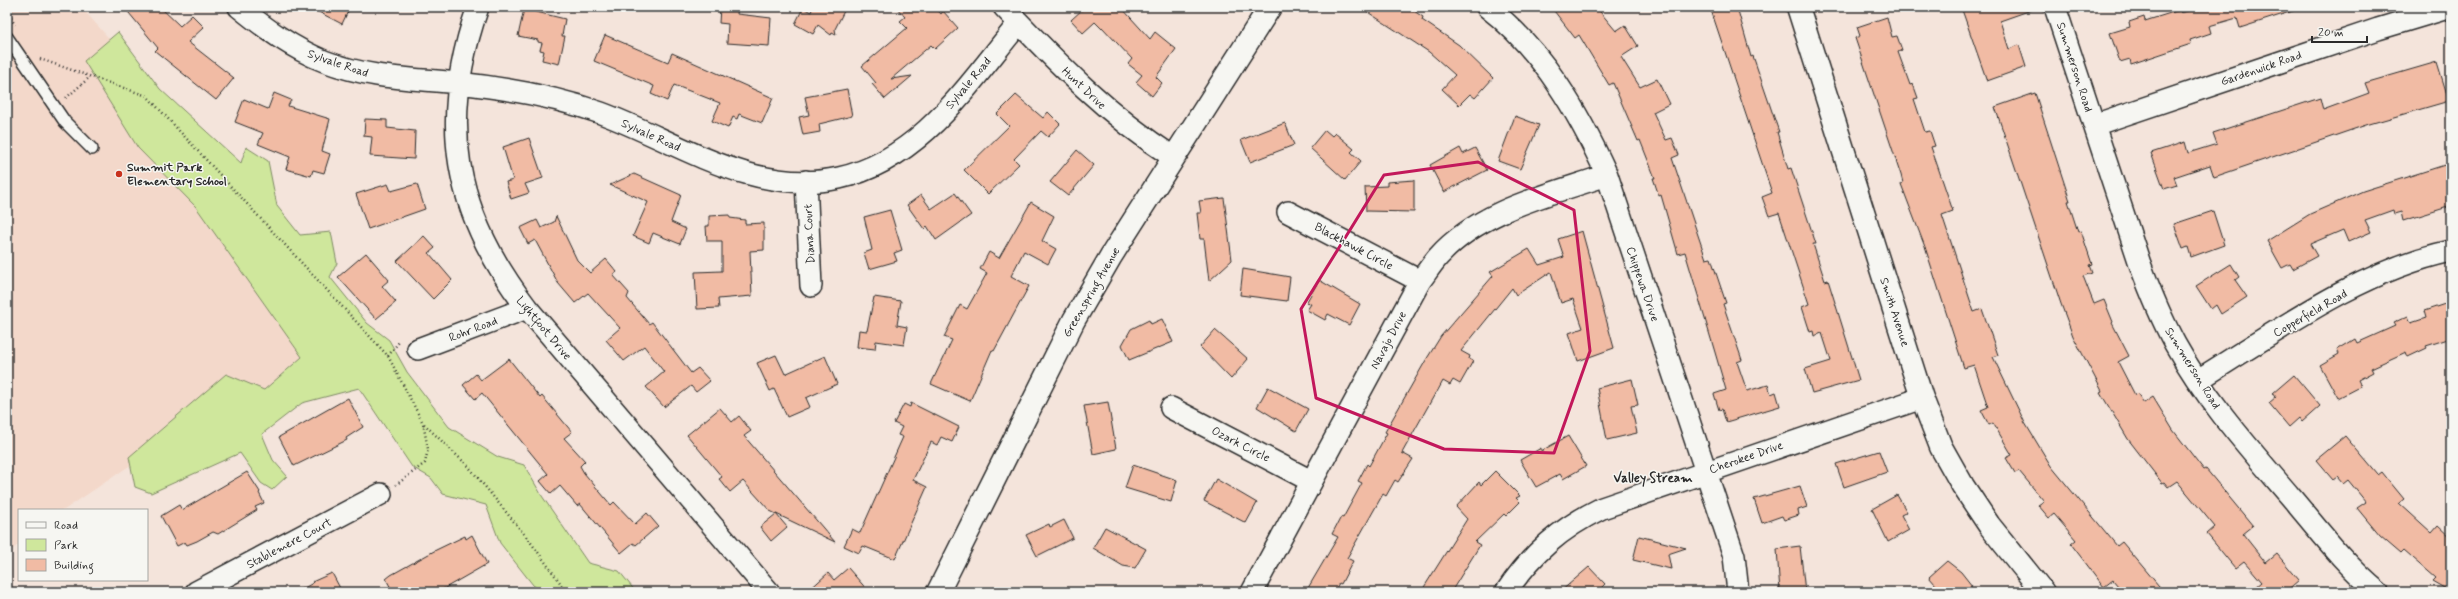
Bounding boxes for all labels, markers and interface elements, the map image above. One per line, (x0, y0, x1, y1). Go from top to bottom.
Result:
scale bar (2312, 18, 2367, 44)
street label: Summerson Road (2052, 20, 2096, 114)
text: 20 m (2318, 25, 2344, 41)
street label: Sylvale Road (305, 46, 370, 82)
street label: Gardenwick Road (2219, 48, 2304, 90)
street label: Sylvale Road (942, 54, 995, 113)
street label: Hunt Drive (1058, 64, 1109, 113)
street label: Sylvale Road (618, 116, 683, 156)
place label: Summit Park Elementary School (127, 160, 227, 190)
marker: Summit Park Elementary School (114, 169, 124, 179)
street label: Diana Court (800, 203, 820, 264)
street label: Blackhawk Circle (1311, 219, 1396, 274)
street label: Greenspring Avenue (1060, 244, 1125, 341)
street label: Chippewa Drive (1622, 245, 1662, 324)
street label: Smith Avenue (1875, 276, 1913, 349)
street label: Copperfield Road (2271, 286, 2350, 342)
street label: Lightfoot Drive (511, 293, 575, 364)
street label: Navajo Drive (1367, 309, 1411, 372)
street label: Rohr Road (447, 313, 500, 347)
street label: Summerson Road (2161, 325, 2224, 412)
street label: Ozark Circle (1209, 423, 1273, 466)
street label: Cherokee Drive (1707, 438, 1786, 478)
district label: Valley Stream (1613, 470, 1693, 487)
legend (18, 509, 148, 581)
street label: Stablemere Court (244, 515, 335, 573)
text: Road (54, 518, 78, 534)
text: Park (54, 538, 78, 554)
text: Building (54, 558, 94, 575)

